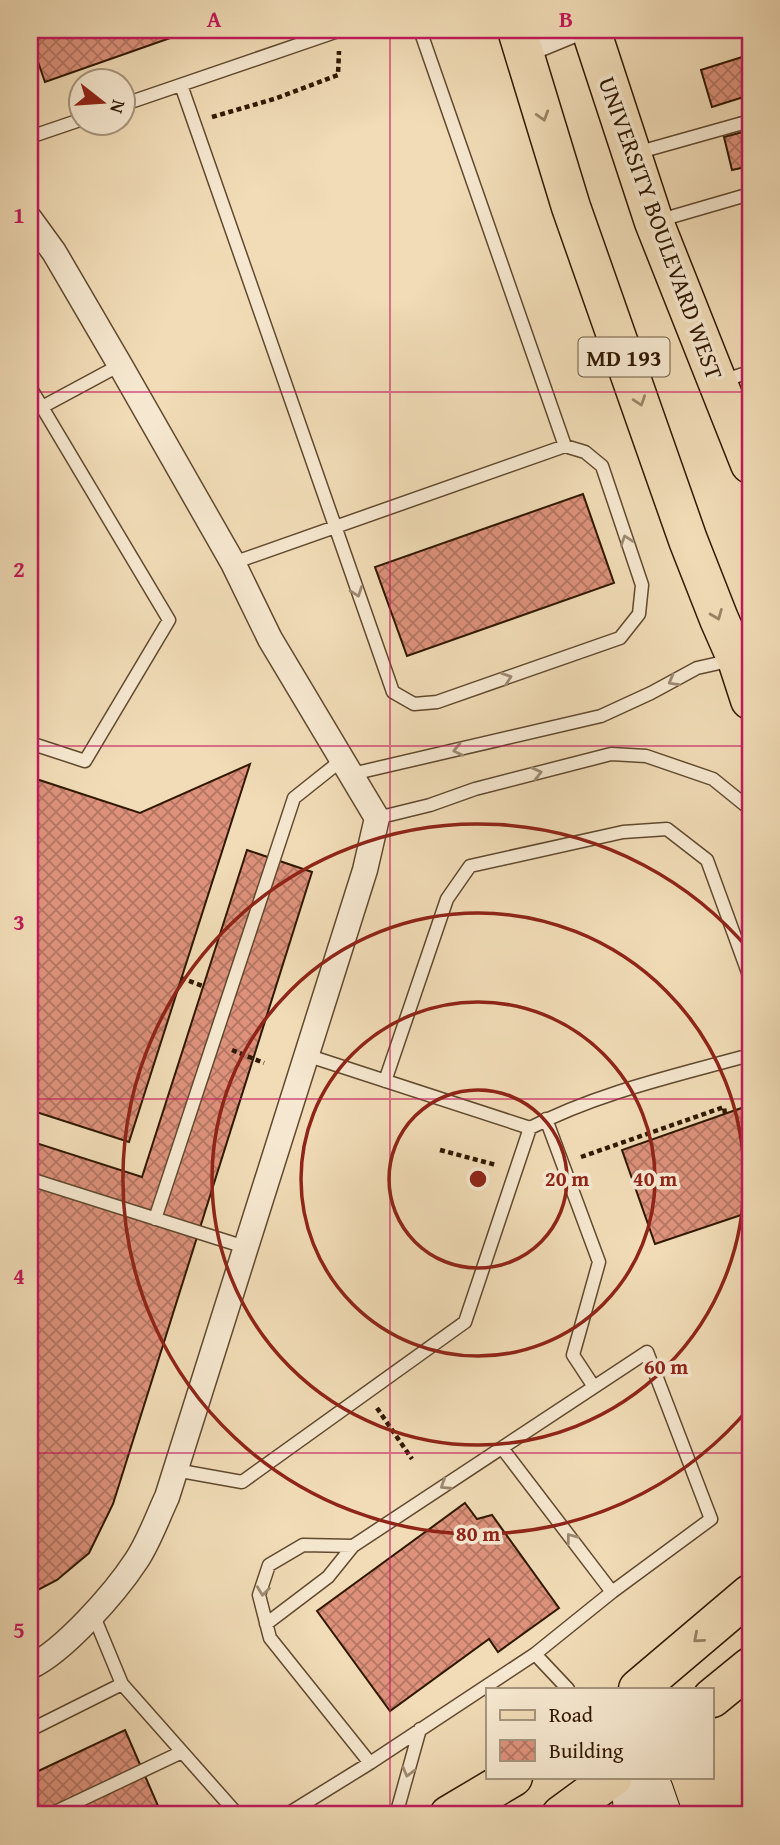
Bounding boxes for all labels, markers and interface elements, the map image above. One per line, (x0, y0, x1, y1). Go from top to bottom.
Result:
text: A (207, 2, 222, 35)
text: B (559, 2, 573, 35)
north arrow (66, 66, 136, 136)
street label: UNIVERSITY BOULEVARD WEST (590, 72, 732, 384)
text: N (103, 97, 134, 117)
one-way arrow (535, 110, 550, 122)
text: 1 (13, 198, 25, 231)
road number: MD 193 (578, 338, 670, 376)
one-way arrow (632, 395, 646, 407)
one-way arrow (620, 534, 634, 546)
text: 2 (13, 552, 25, 585)
one-way arrow (349, 585, 363, 597)
one-way arrow (709, 608, 723, 620)
one-way arrow (501, 672, 513, 686)
one-way arrow (668, 673, 681, 686)
one-way arrow (452, 742, 464, 757)
one-way arrow (531, 767, 543, 782)
text: 3 (13, 905, 25, 938)
text: 20 m (545, 1163, 589, 1194)
text: 40 m (633, 1163, 677, 1194)
centre of rings (466, 1167, 490, 1191)
text: 4 (13, 1259, 25, 1292)
text: 60 m (644, 1351, 688, 1382)
one-way arrow (440, 1477, 453, 1490)
text: 80 m (456, 1518, 500, 1549)
one-way arrow (567, 1533, 580, 1545)
one-way arrow (255, 1586, 270, 1597)
text: 5 (13, 1613, 25, 1646)
one-way arrow (693, 1630, 706, 1642)
legend (486, 1688, 714, 1778)
text: Road (549, 1699, 594, 1730)
text: Building (549, 1735, 624, 1766)
one-way arrow (401, 1766, 416, 1778)

